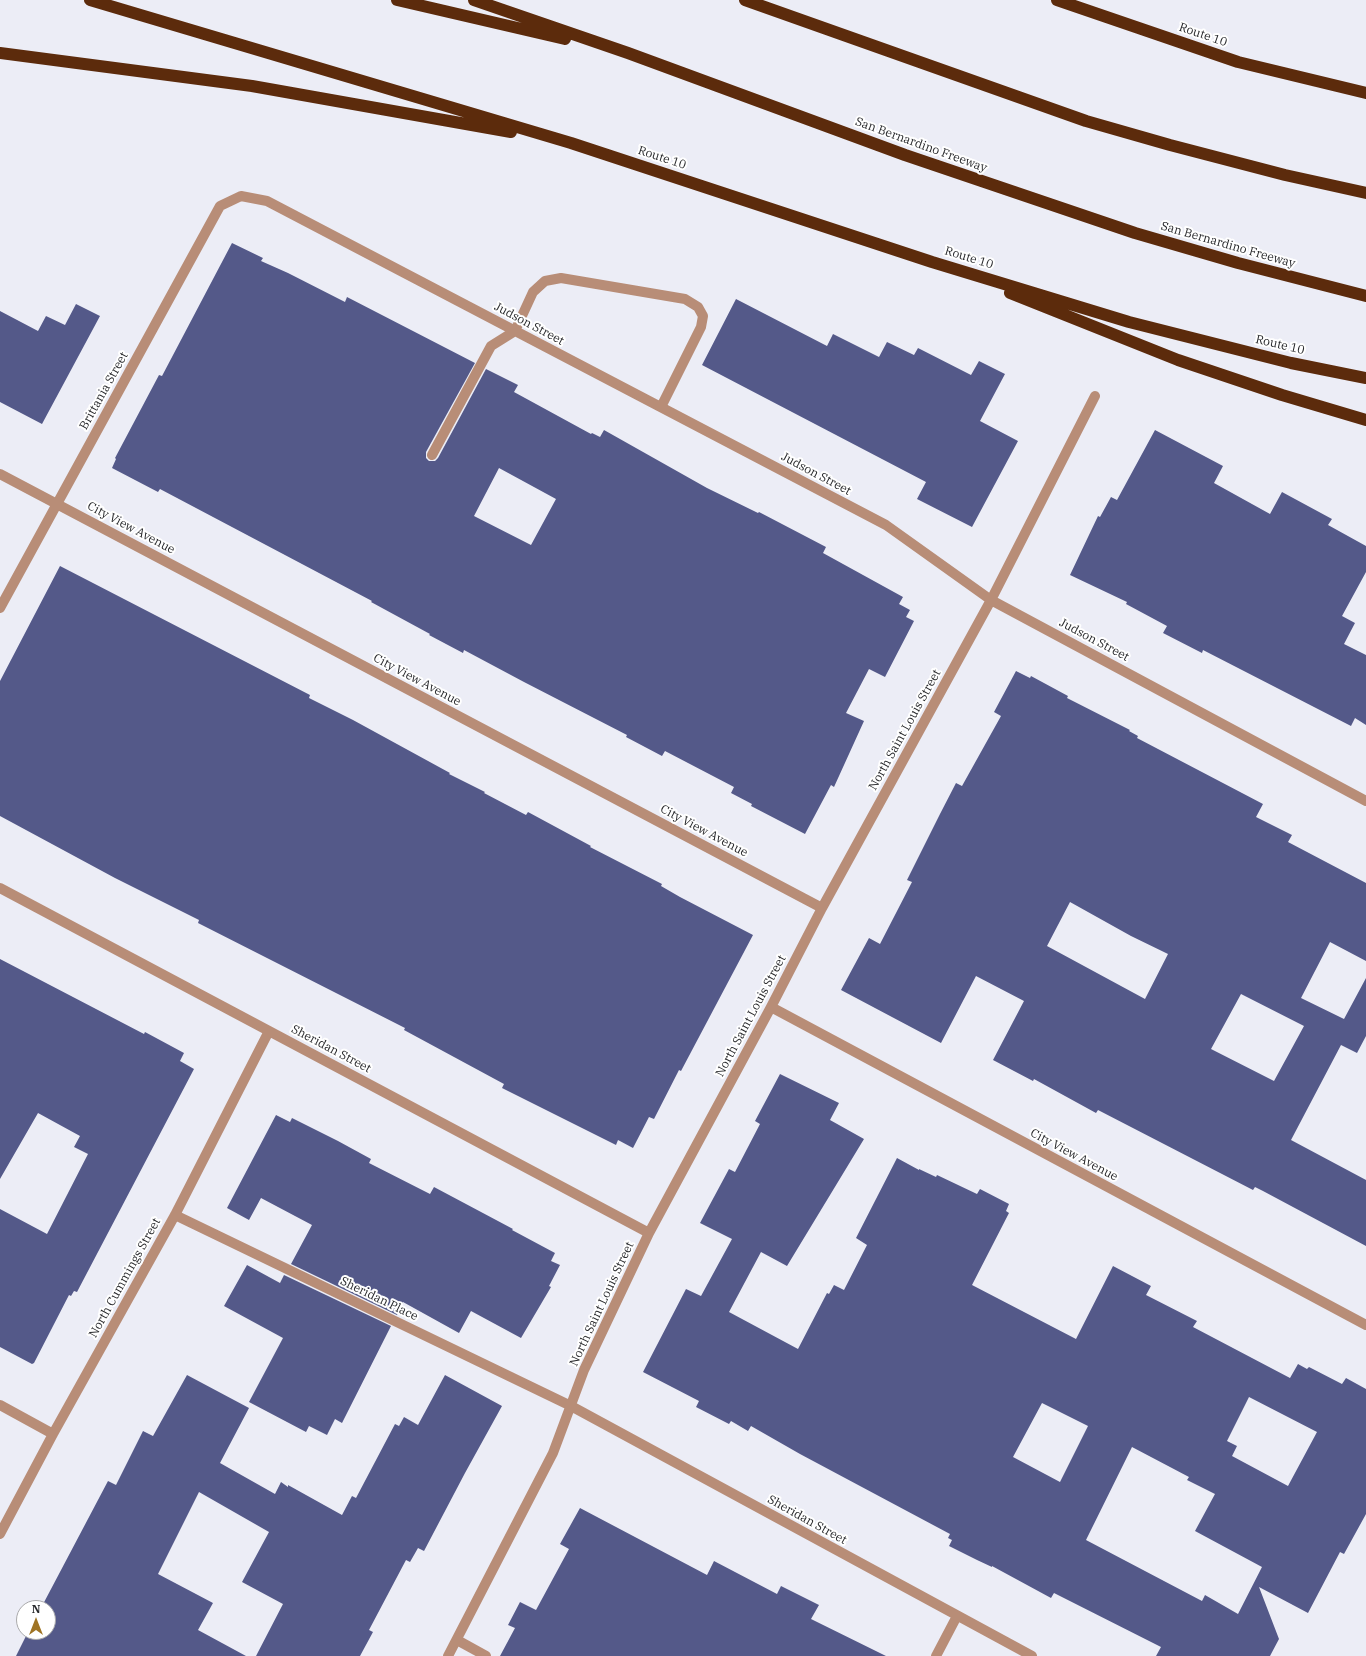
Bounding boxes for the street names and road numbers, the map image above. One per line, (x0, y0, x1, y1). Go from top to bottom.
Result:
street label: Route 10 (1177, 20, 1229, 50)
street label: San Bernardino Freeway (853, 114, 989, 176)
street label: Route 10 (636, 143, 688, 173)
street label: San Bernardino Freeway (1159, 219, 1297, 271)
street label: Route 10 (943, 244, 995, 272)
street label: Judson Street (492, 300, 566, 348)
street label: Route 10 (1254, 332, 1306, 358)
street label: Brittania Street (77, 350, 131, 432)
street label: Judson Street (779, 450, 853, 498)
street label: City View Avenue (85, 499, 177, 557)
street label: Judson Street (1057, 616, 1131, 664)
street label: City View Avenue (371, 651, 463, 709)
street label: North Saint Louis Street (866, 667, 944, 793)
street label: City View Avenue (658, 802, 750, 860)
street label: North Saint Louis Street (713, 953, 789, 1079)
street label: Sheridan Street (289, 1022, 373, 1076)
street label: City View Avenue (1028, 1126, 1120, 1184)
street label: North Cummings Street (86, 1216, 164, 1340)
street label: North Saint Louis Street (567, 1240, 637, 1368)
street label: Sheridan Place (338, 1274, 420, 1324)
street label: Sheridan Street (765, 1492, 849, 1548)

